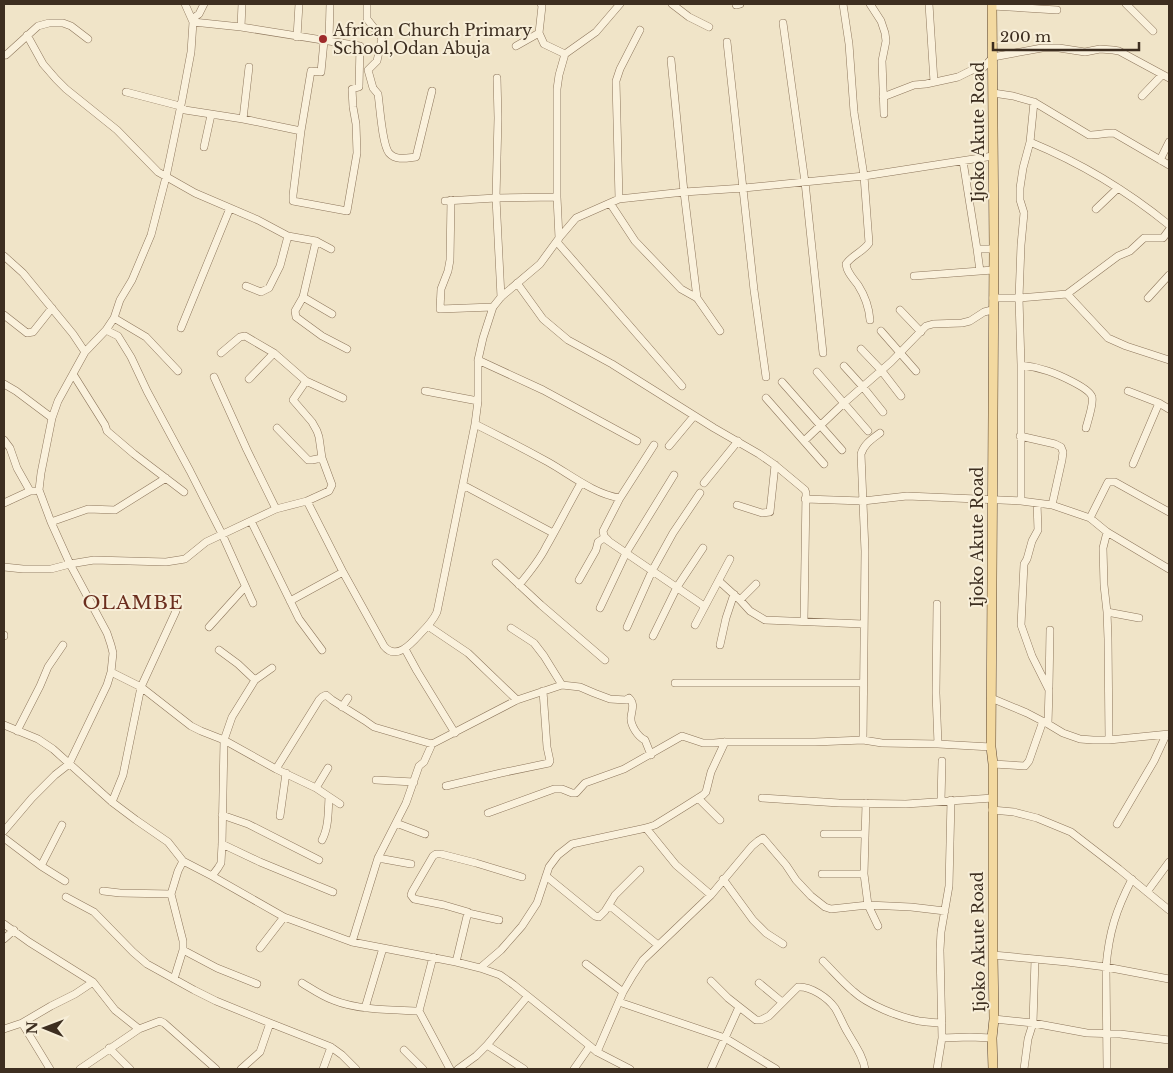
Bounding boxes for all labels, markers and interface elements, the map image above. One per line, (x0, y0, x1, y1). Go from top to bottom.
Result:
place label: African Church Primary School,Odan Abuja (332, 20, 533, 58)
scale bar (993, 20, 1139, 52)
text: 200 m (1000, 27, 1051, 46)
marker: African Church Primary School,Odan Abuja (317, 33, 329, 45)
street label: Ijoko Akute Road (968, 61, 988, 202)
street label: Ijoko Akute Road (967, 466, 987, 607)
district label: OLAMBE (82, 591, 184, 614)
street label: Ijoko Akute Road (967, 871, 989, 1013)
north arrow (20, 1003, 70, 1053)
text: N (23, 1021, 41, 1035)

